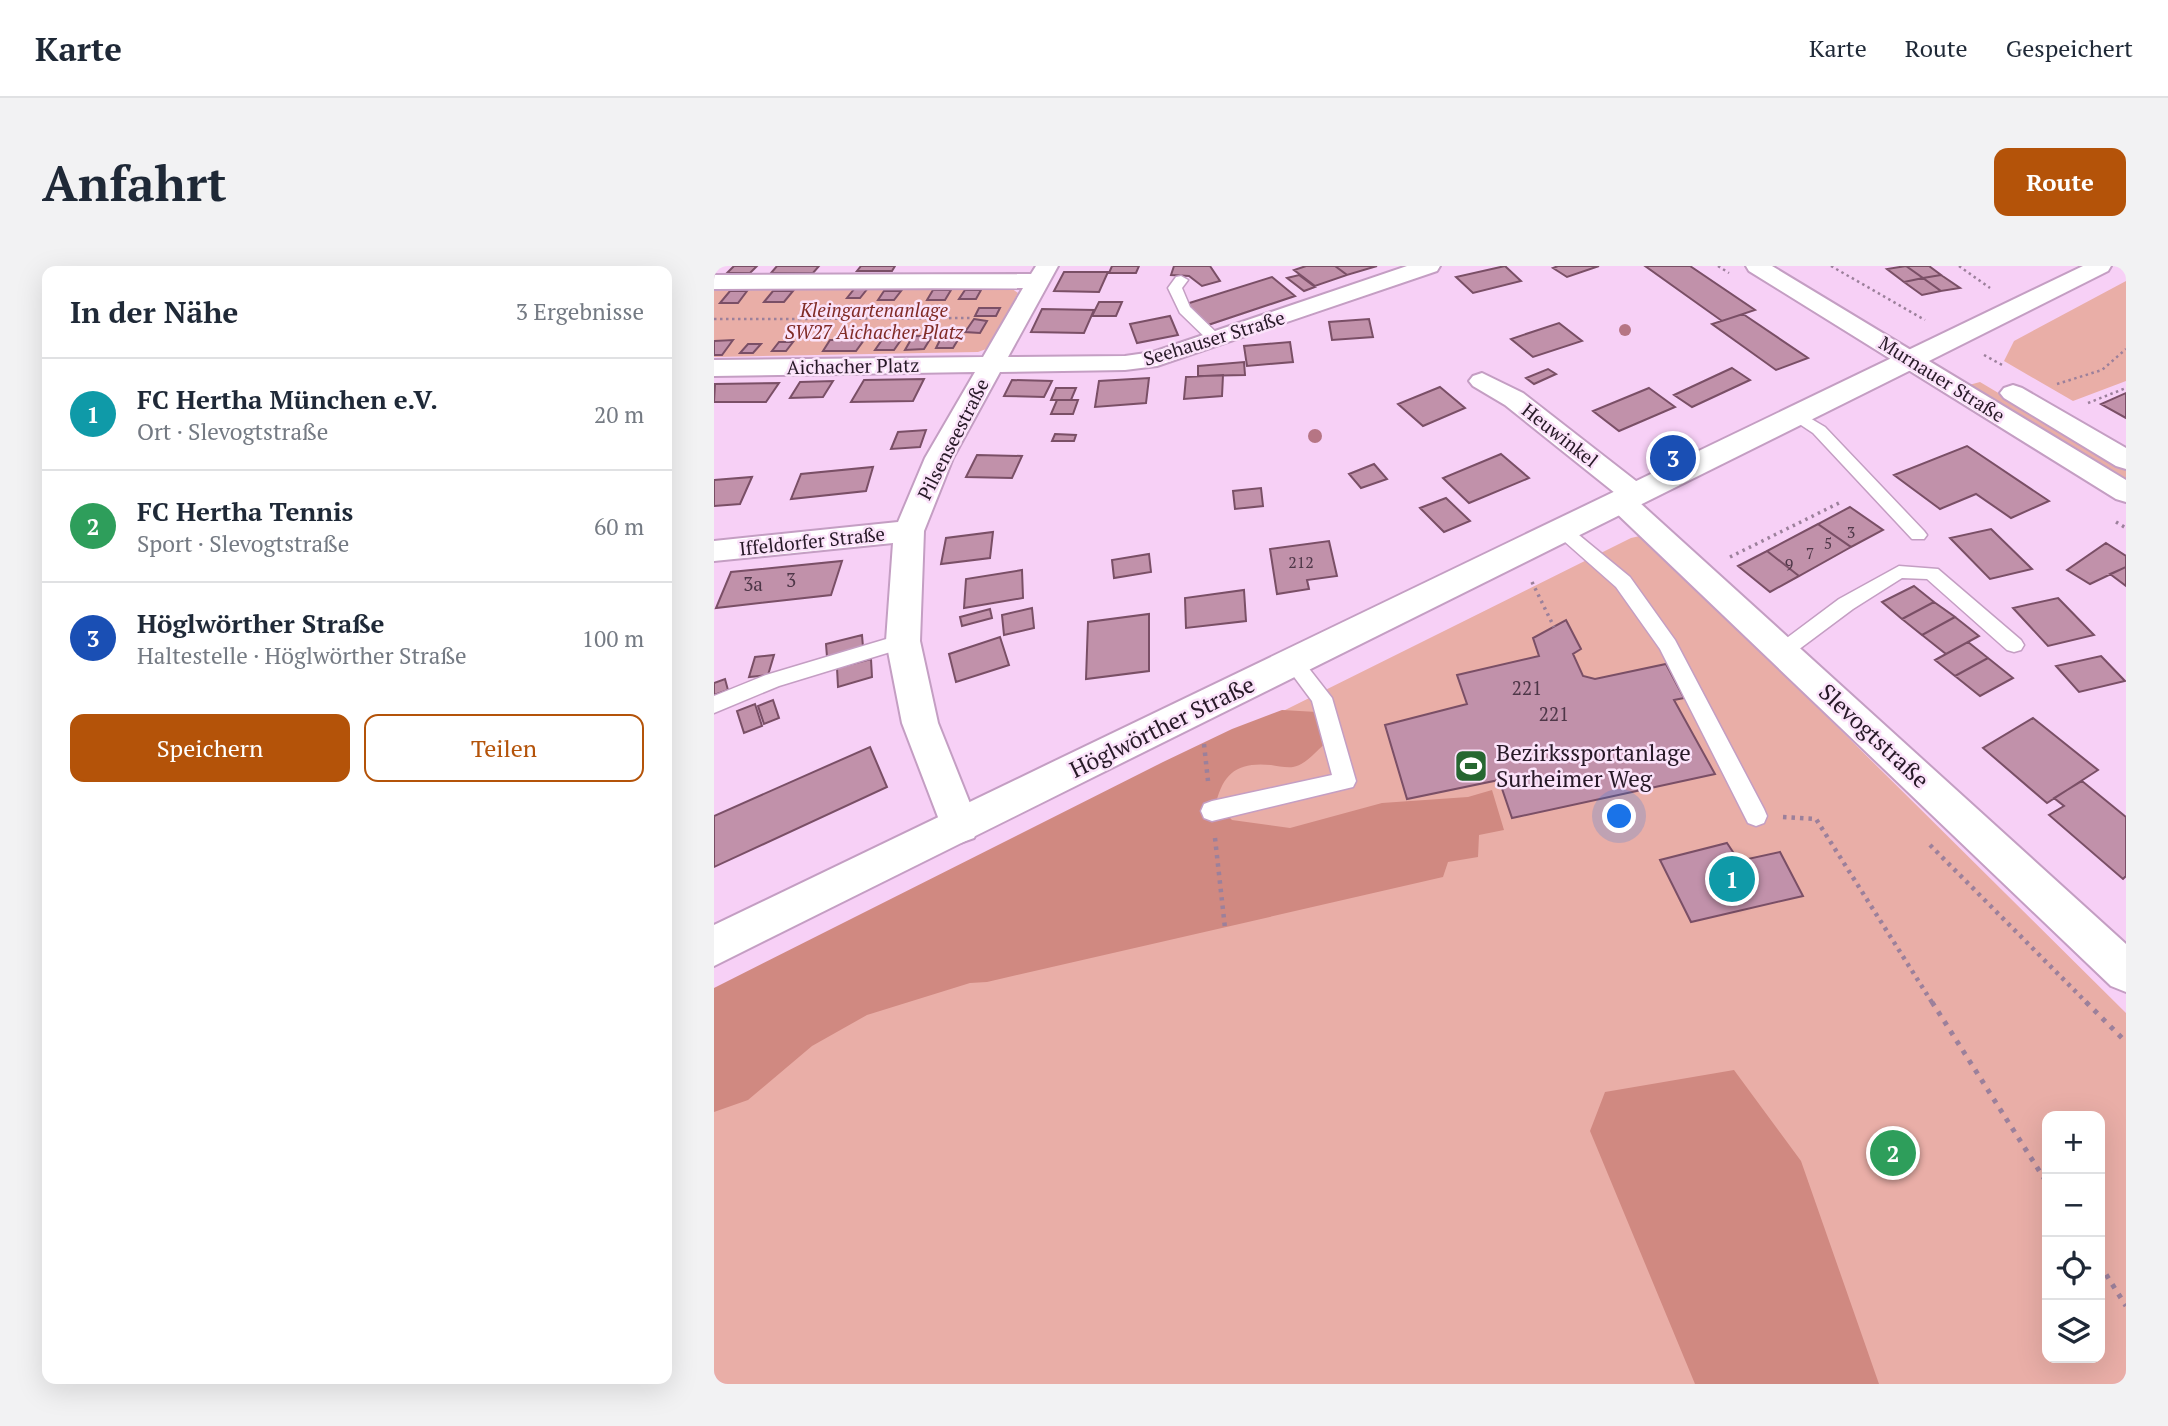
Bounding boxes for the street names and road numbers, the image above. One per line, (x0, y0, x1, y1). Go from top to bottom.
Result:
street label: Seehauser Straße (1140, 304, 1288, 371)
street label: Murnauer Straße (1875, 330, 2010, 427)
street label: Aichacher Platz (786, 352, 920, 379)
street label: Pilsenseestraße (911, 374, 994, 504)
street label: Heuwinkel (1517, 397, 1603, 472)
street label: Iffeldorfer Straße (738, 520, 886, 561)
street label: Höglwörther Straße (1064, 668, 1259, 785)
street label: Slevogtstraße (1813, 676, 1936, 795)

